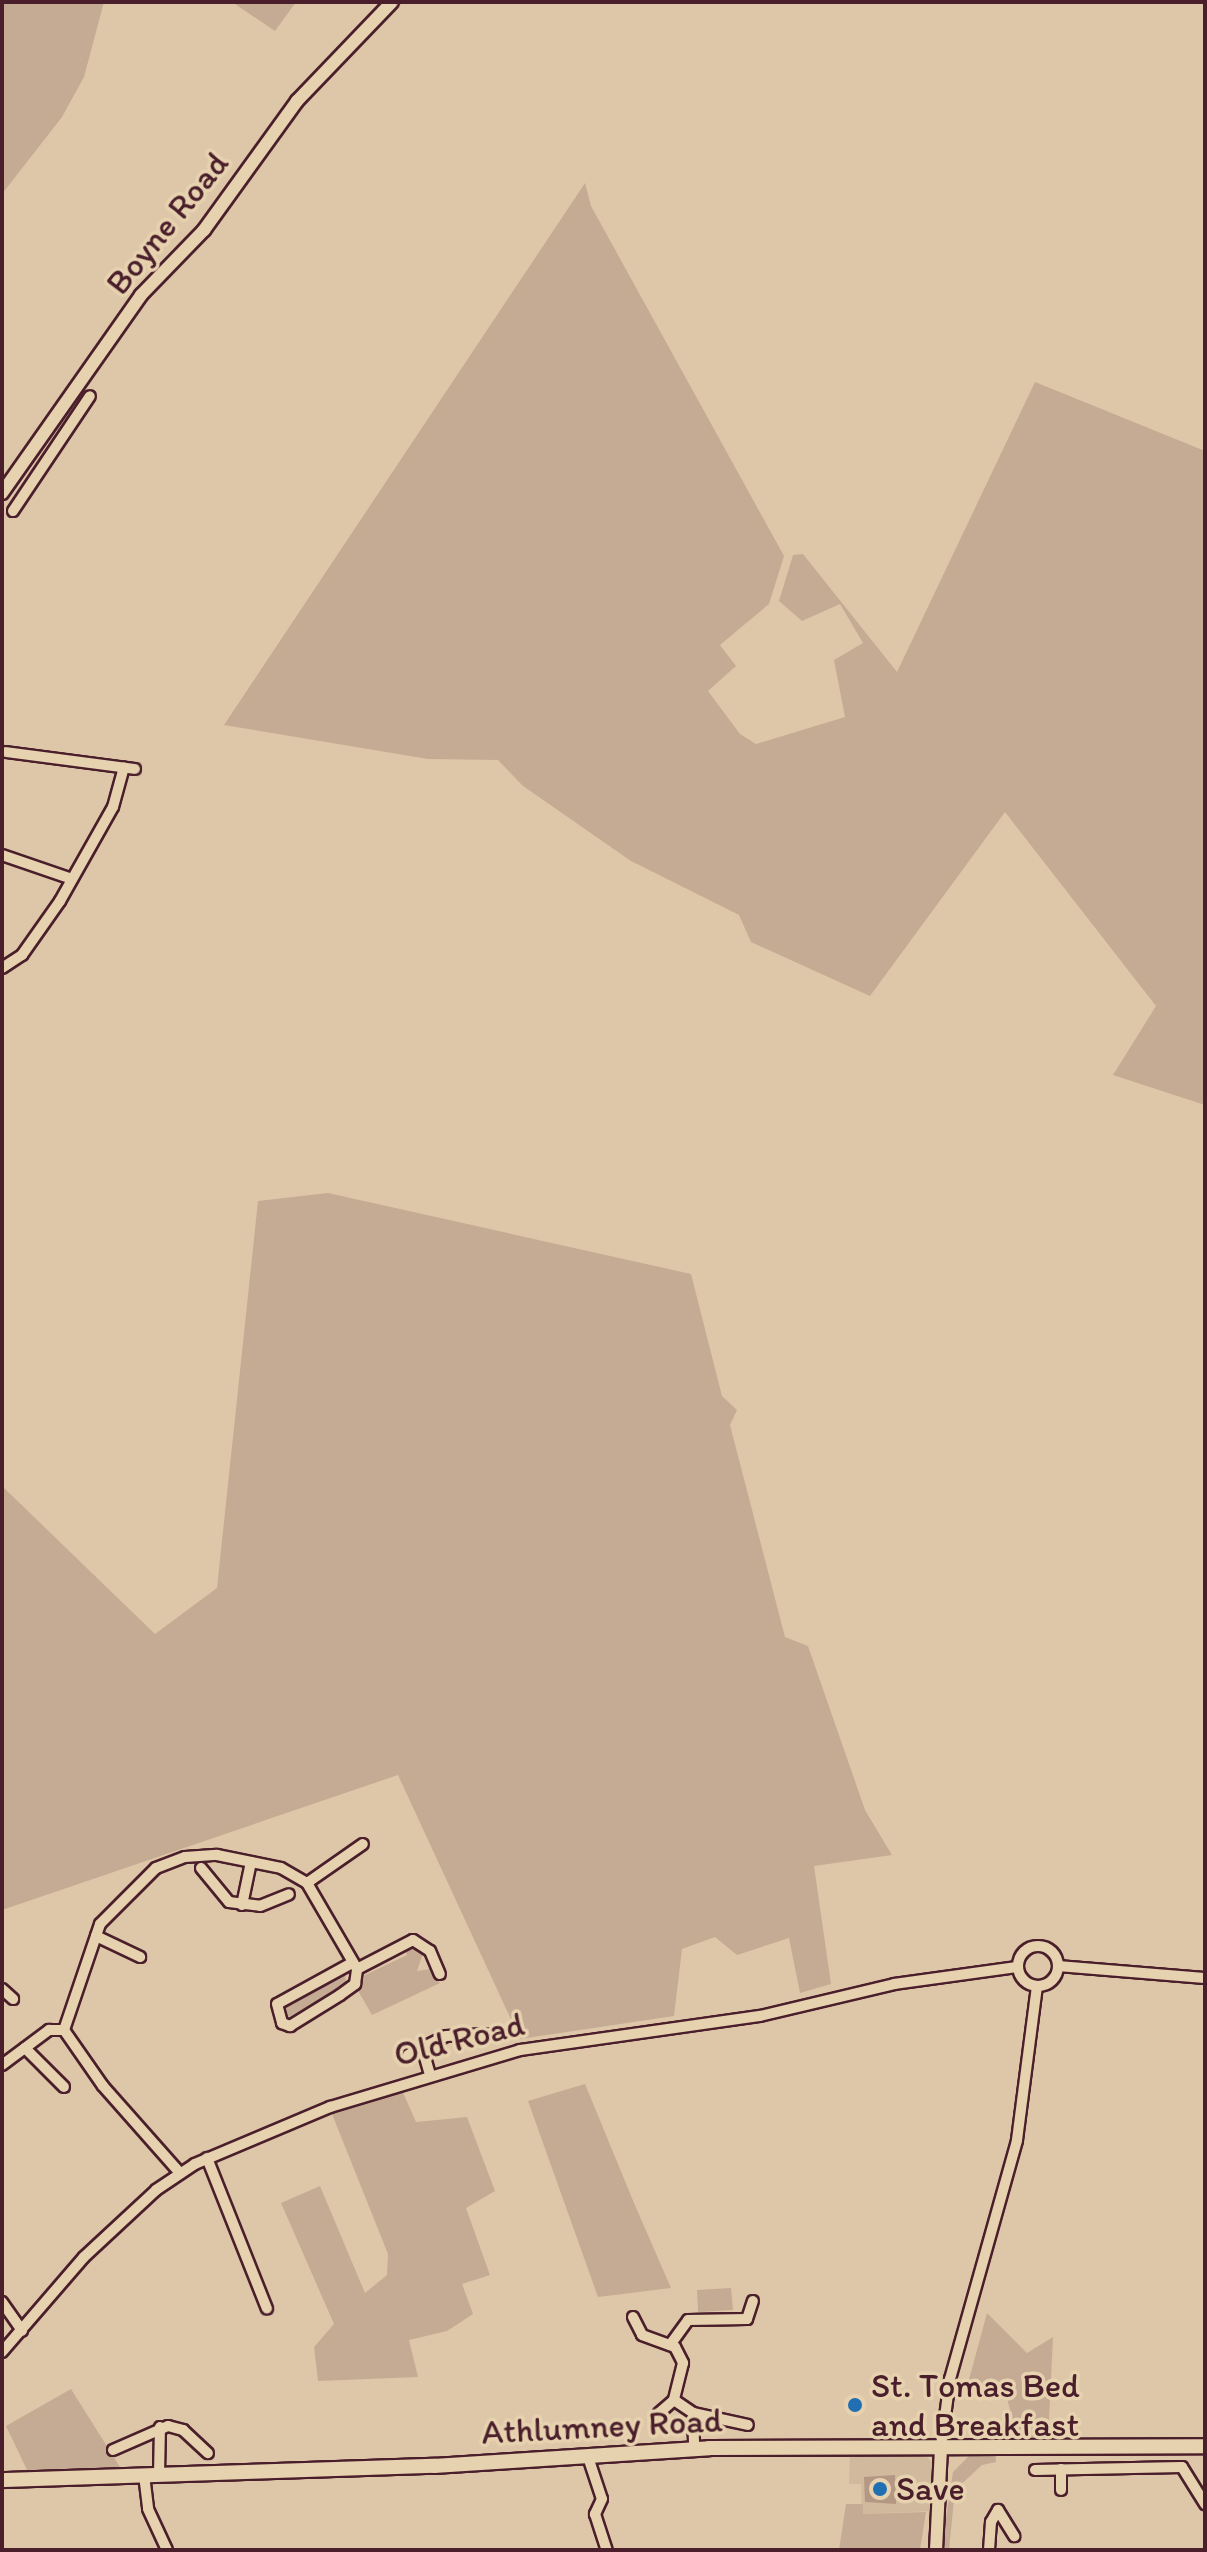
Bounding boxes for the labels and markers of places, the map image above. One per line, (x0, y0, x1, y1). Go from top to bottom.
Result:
place label: St. Tomas Bed and Breakfast (871, 2365, 1078, 2444)
marker: St. Tomas Bed and Breakfast (846, 2396, 864, 2414)
place label: Save (896, 2469, 965, 2509)
marker: Save (871, 2480, 889, 2498)

